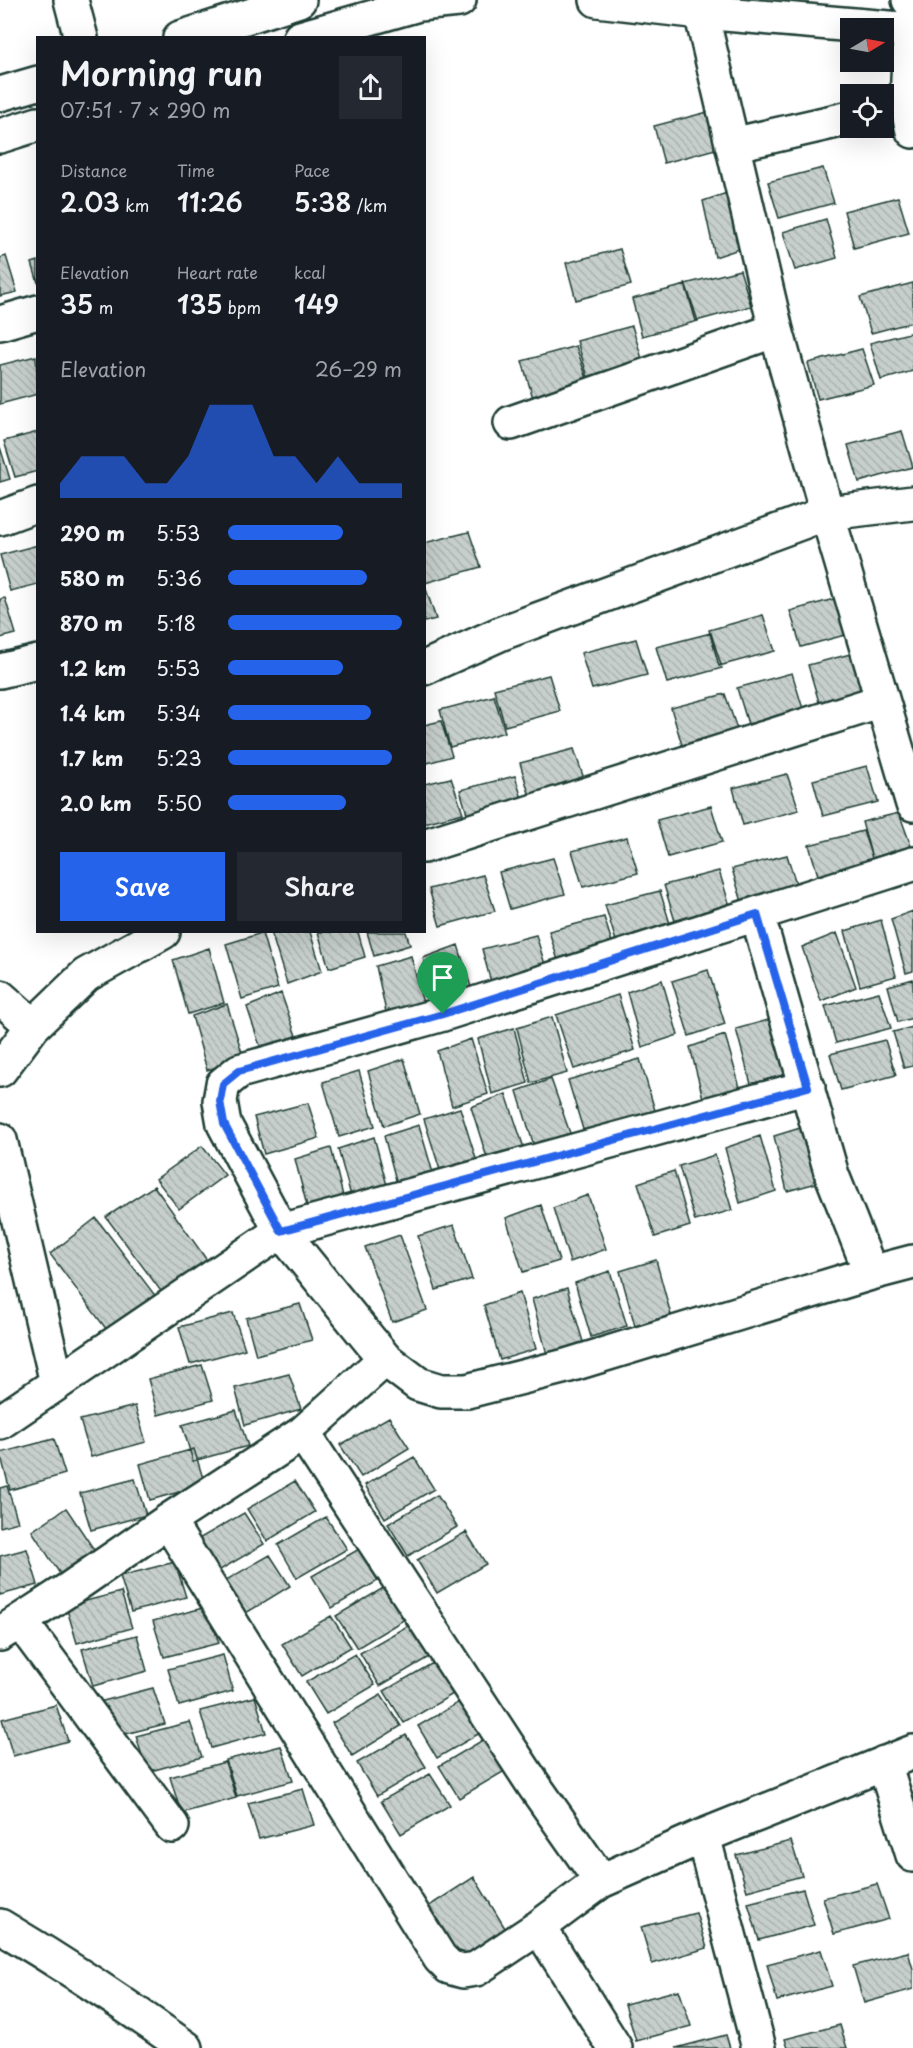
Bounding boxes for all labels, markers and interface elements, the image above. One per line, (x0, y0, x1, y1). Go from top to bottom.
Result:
north arrow (840, 18, 894, 72)
map controls (840, 18, 894, 138)
text: Morning run (60, 47, 263, 97)
button: share (339, 56, 402, 119)
button: locate (840, 84, 894, 138)
text: 07:51 · 7 × 290 m (60, 95, 230, 125)
text: Distance (60, 158, 127, 182)
text: Time (177, 158, 215, 182)
text: Pace (294, 158, 330, 182)
text: 2.03 (60, 182, 120, 221)
text: 11:26 (177, 182, 243, 221)
text: 5:38 (294, 182, 352, 221)
text: km (120, 193, 149, 217)
text: /km (352, 193, 387, 217)
text: Elevation (60, 260, 129, 284)
text: Heart rate (177, 260, 258, 284)
text: kcal (294, 260, 326, 284)
text: 35 (60, 284, 93, 323)
text: 135 (177, 284, 223, 323)
text: 149 (294, 284, 339, 323)
text: m (93, 295, 113, 319)
text: bpm (223, 295, 261, 319)
text: Elevation (60, 354, 146, 384)
text: 26–29 m (315, 354, 402, 384)
text: 290 m (60, 518, 125, 548)
text: 5:53 (156, 518, 200, 548)
text: 580 m (60, 563, 125, 593)
text: 5:36 (156, 563, 202, 593)
text: 870 m (60, 608, 123, 638)
text: 5:18 (156, 608, 196, 638)
text: 1.2 km (60, 653, 126, 683)
text: 5:53 (156, 653, 200, 683)
text: 1.4 km (60, 698, 126, 728)
text: 5:34 (156, 698, 201, 728)
text: 1.7 km (60, 743, 123, 773)
text: 5:23 (156, 743, 202, 773)
text: 2.0 km (60, 788, 132, 818)
text: 5:50 (156, 788, 202, 818)
button: Save (60, 852, 225, 921)
button: Share (237, 852, 402, 921)
pin (417, 952, 468, 1014)
icon: arrive (426, 961, 459, 994)

